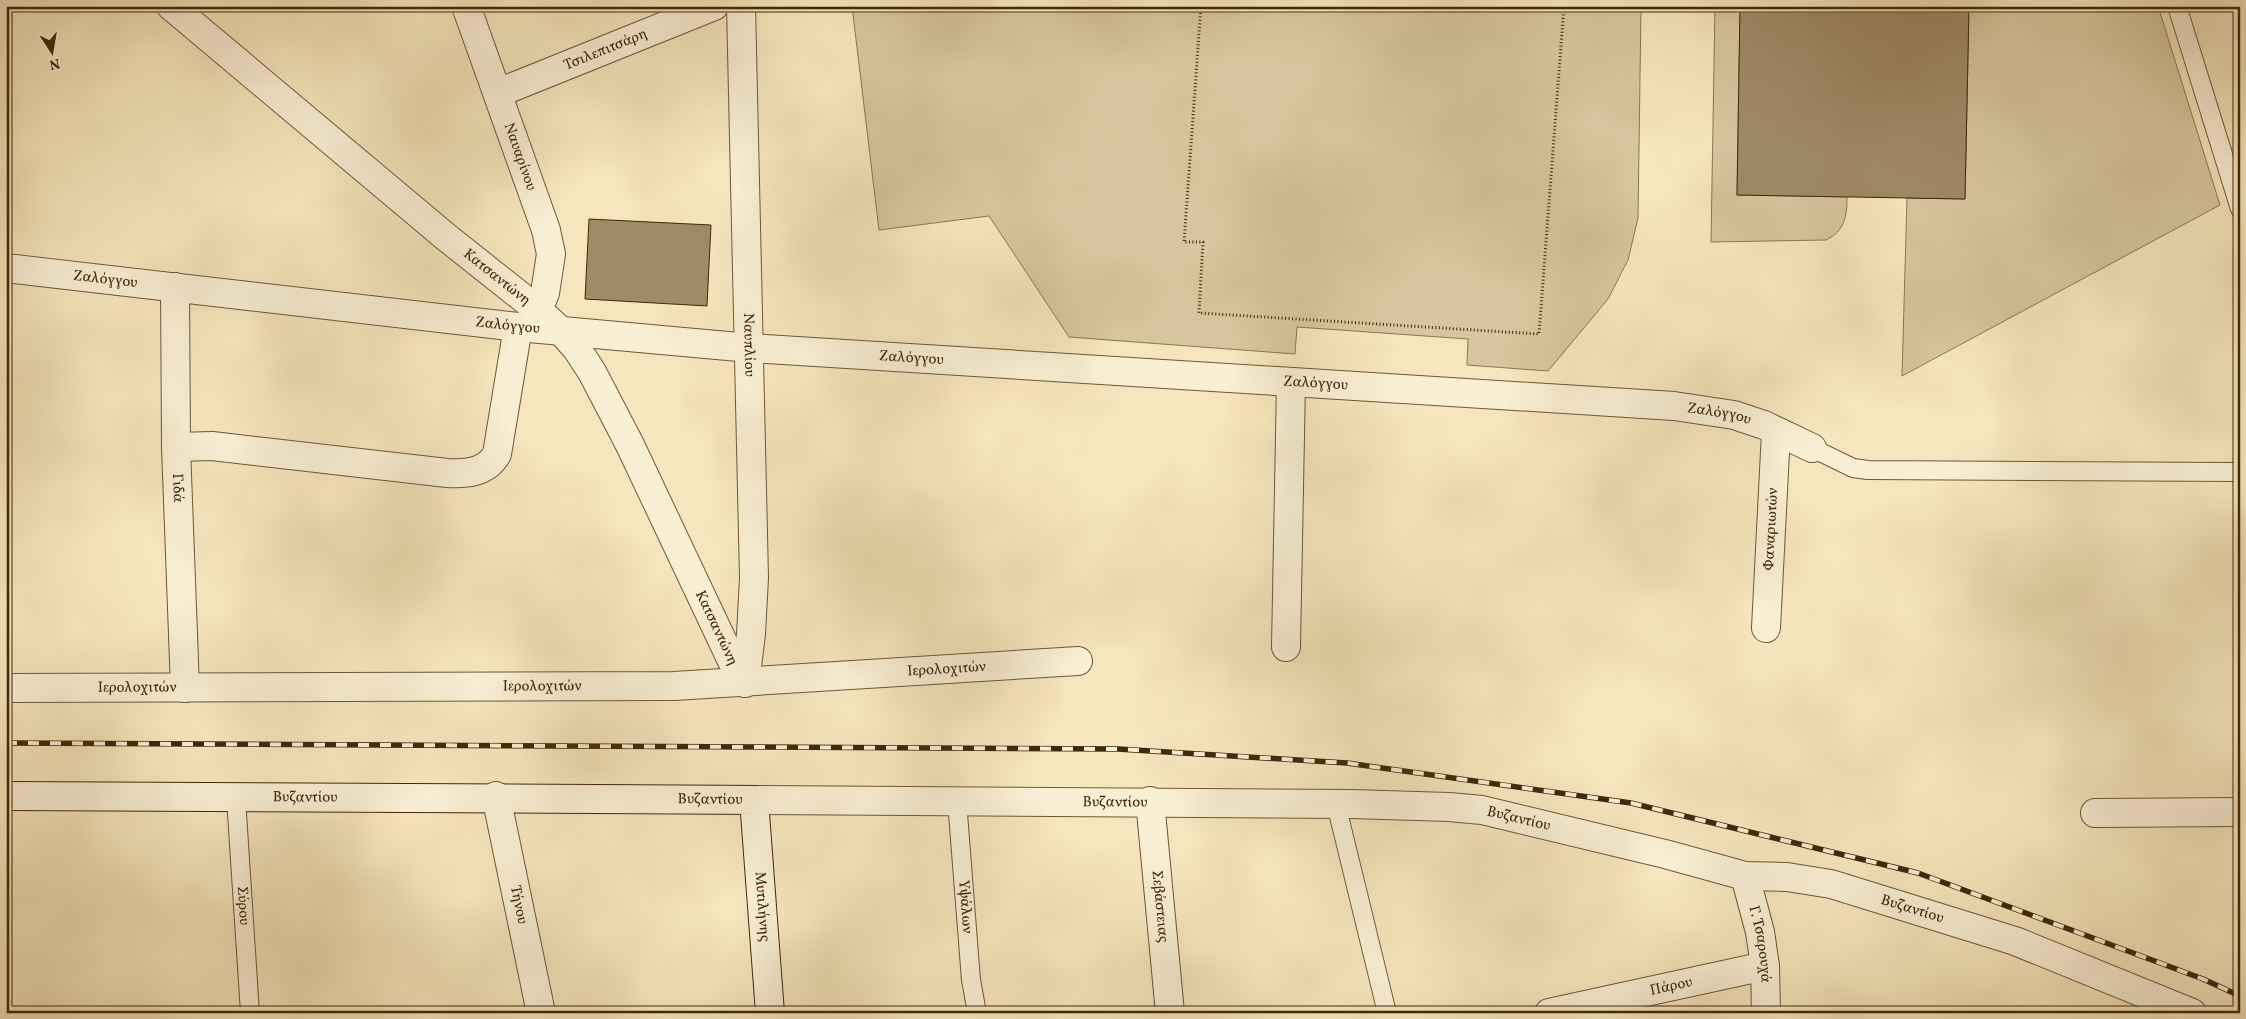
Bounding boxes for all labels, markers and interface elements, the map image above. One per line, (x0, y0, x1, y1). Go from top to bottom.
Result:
street label: Τσιλεπιτσάρη (561, 23, 651, 76)
north arrow (28, 28, 78, 78)
text: N (47, 53, 61, 74)
street label: Ναυαρίνου (498, 120, 542, 194)
street label: Κατσαντώνη (459, 244, 535, 311)
street label: Ζαλόγγου (72, 265, 139, 294)
street label: Ζαλόγγου (474, 312, 541, 339)
street label: Ναυπλίου (737, 313, 760, 377)
street label: Ζαλόγγου (878, 346, 944, 371)
street label: Ζαλόγγου (1283, 371, 1348, 396)
street label: Ζαλόγγου (1686, 398, 1754, 431)
street label: Γιδά (166, 473, 189, 503)
street label: Φαναριωτών (1758, 487, 1784, 571)
street label: Κατσαντώνη (690, 587, 743, 669)
street label: Ιερολοχιτών (907, 656, 986, 682)
street label: Ιερολοχιτών (503, 676, 581, 697)
street label: Ιερολοχιτών (98, 677, 176, 698)
street label: Βυζαντίου (273, 787, 338, 808)
street label: Βυζαντίου (677, 789, 743, 810)
street label: Βυζαντίου (1083, 792, 1147, 813)
street label: Βυζαντίου (1485, 801, 1553, 837)
street label: Σεβάστειας (1146, 869, 1174, 944)
street label: Μυτιλήνης (749, 871, 775, 943)
street label: Υψάλων (953, 879, 978, 934)
street label: Τήνου (504, 883, 533, 926)
street label: Σύρου (231, 886, 255, 926)
street label: Βυζαντίου (1878, 890, 1946, 929)
street label: Γ. Τσαρουχά (1743, 903, 1776, 983)
street label: Πάρου (1648, 972, 1694, 1001)

